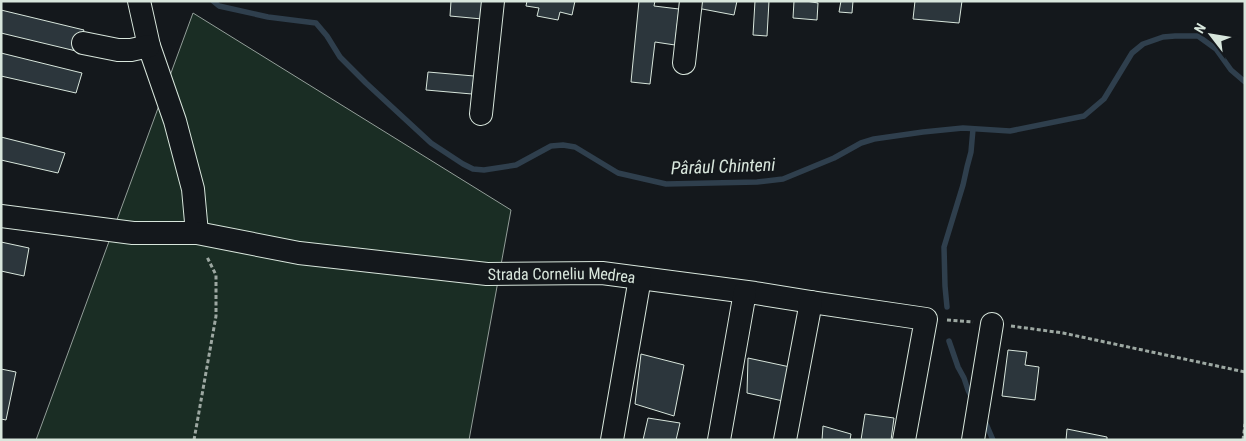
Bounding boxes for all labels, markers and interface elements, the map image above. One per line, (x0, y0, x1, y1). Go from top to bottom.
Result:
north arrow (1186, 10, 1236, 60)
text: N (1191, 21, 1209, 36)
water label: Pârâul Chinteni (670, 154, 777, 178)
street label: Strada Corneliu Medrea (488, 263, 637, 287)

